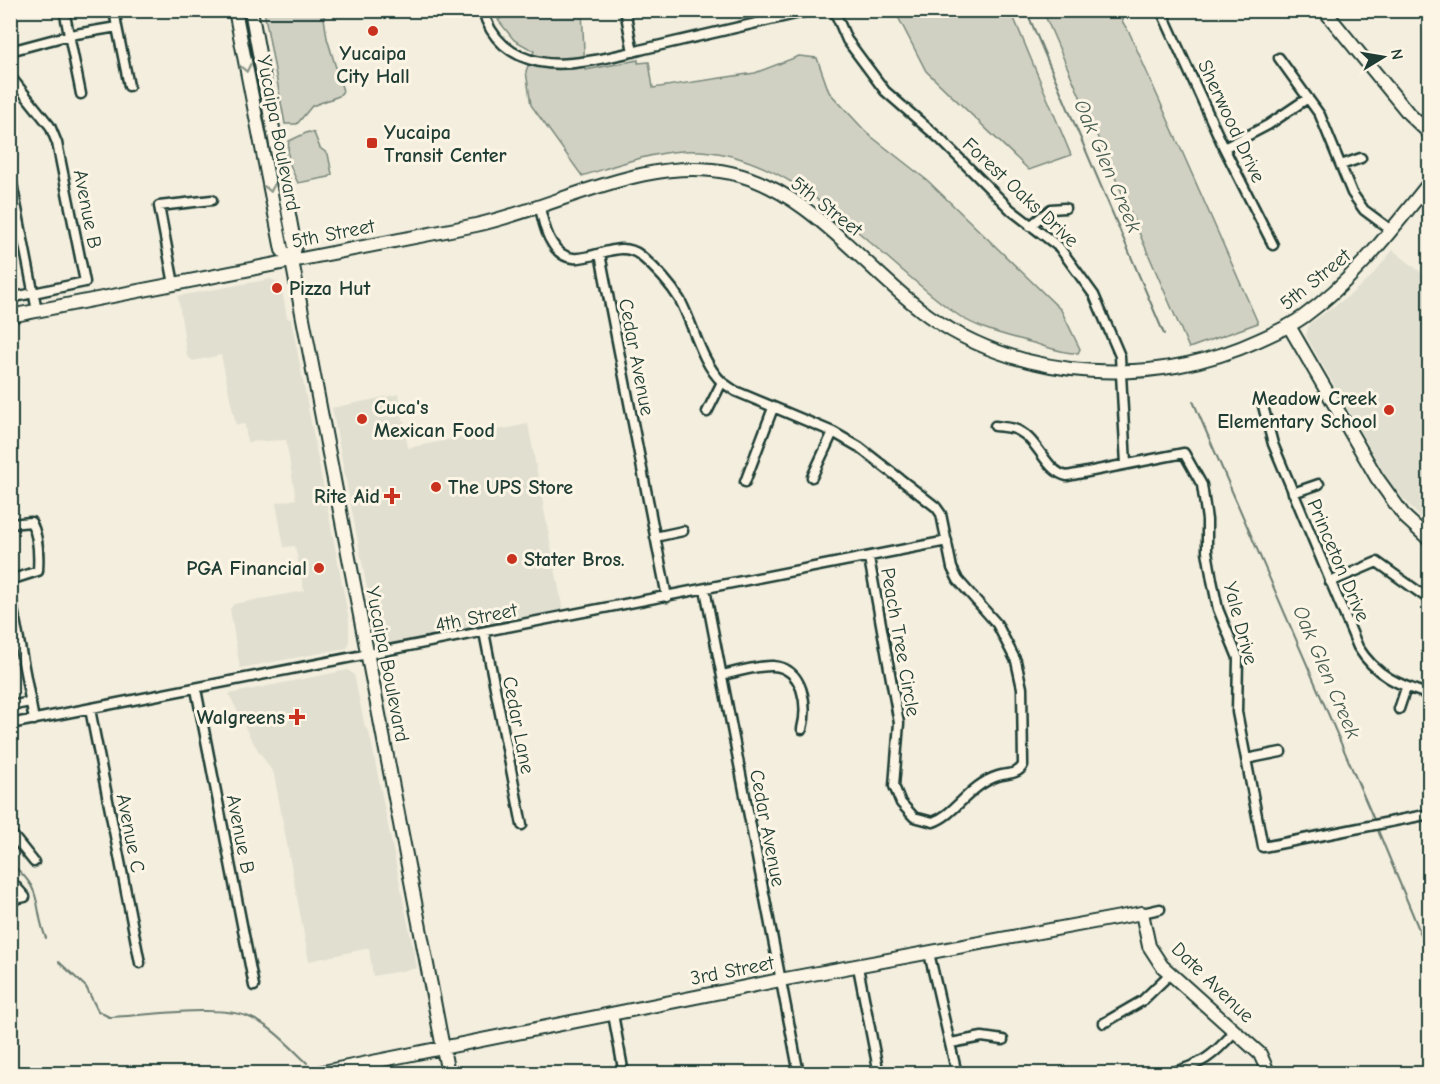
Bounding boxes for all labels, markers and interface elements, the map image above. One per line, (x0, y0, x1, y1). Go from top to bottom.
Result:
marker: Yucaipa City Hall (366, 24, 380, 38)
north arrow (1353, 27, 1413, 87)
place label: Yucaipa City Hall (336, 42, 410, 88)
text: N (1387, 47, 1407, 61)
street label: Yucaipa Boulevard (252, 53, 305, 213)
street label: Sherwood Drive (1193, 56, 1270, 186)
one-way arrow (239, 63, 252, 73)
water label: Oak Glen Creek (1069, 96, 1147, 237)
place label: Yucaipa Transit Center (384, 121, 507, 167)
street label: Forest Oaks Drive (958, 133, 1083, 252)
marker: Yucaipa Transit Center (365, 136, 379, 150)
street label: Avenue B (69, 168, 106, 251)
street label: 5th Street (786, 171, 868, 242)
one-way arrow (262, 182, 275, 192)
street label: 5th Street (290, 214, 378, 253)
street label: 5th Street (1275, 243, 1356, 315)
place label: Pizza Hut (289, 277, 371, 300)
marker: Pizza Hut (270, 281, 284, 295)
street label: Cedar Avenue (614, 297, 659, 418)
place label: Meadow Creek Elementary School (1217, 387, 1377, 433)
place label: Cuca's Mexican Food (374, 396, 495, 442)
marker: Meadow Creek Elementary School (1382, 403, 1396, 417)
marker: Cuca's Mexican Food (355, 412, 369, 426)
place label: The UPS Store (448, 476, 573, 499)
marker: The UPS Store (429, 480, 443, 494)
place label: Rite Aid (314, 485, 380, 508)
marker: Rite Aid (385, 489, 399, 503)
street label: Princeton Drive (1302, 495, 1375, 625)
place label: Stater Bros. (524, 548, 625, 571)
marker: Stater Bros. (505, 552, 519, 566)
place label: PGA Financial (186, 557, 307, 580)
marker: PGA Financial (312, 561, 326, 575)
street label: Peach Tree Circle (876, 566, 925, 718)
street label: Yale Drive (1218, 579, 1263, 667)
street label: Yucaipa Boulevard (361, 584, 414, 744)
street label: 4th Street (433, 598, 520, 637)
water label: Oak Glen Creek (1288, 602, 1366, 743)
street label: Cedar Lane (498, 674, 539, 776)
place label: Walgreens (197, 706, 285, 729)
marker: Walgreens (290, 710, 304, 724)
street label: Cedar Avenue (745, 768, 790, 889)
street label: Avenue C (112, 792, 149, 874)
street label: Avenue B (222, 793, 259, 876)
street label: Date Avenue (1167, 937, 1259, 1027)
street label: 3rd Street (688, 951, 777, 990)

